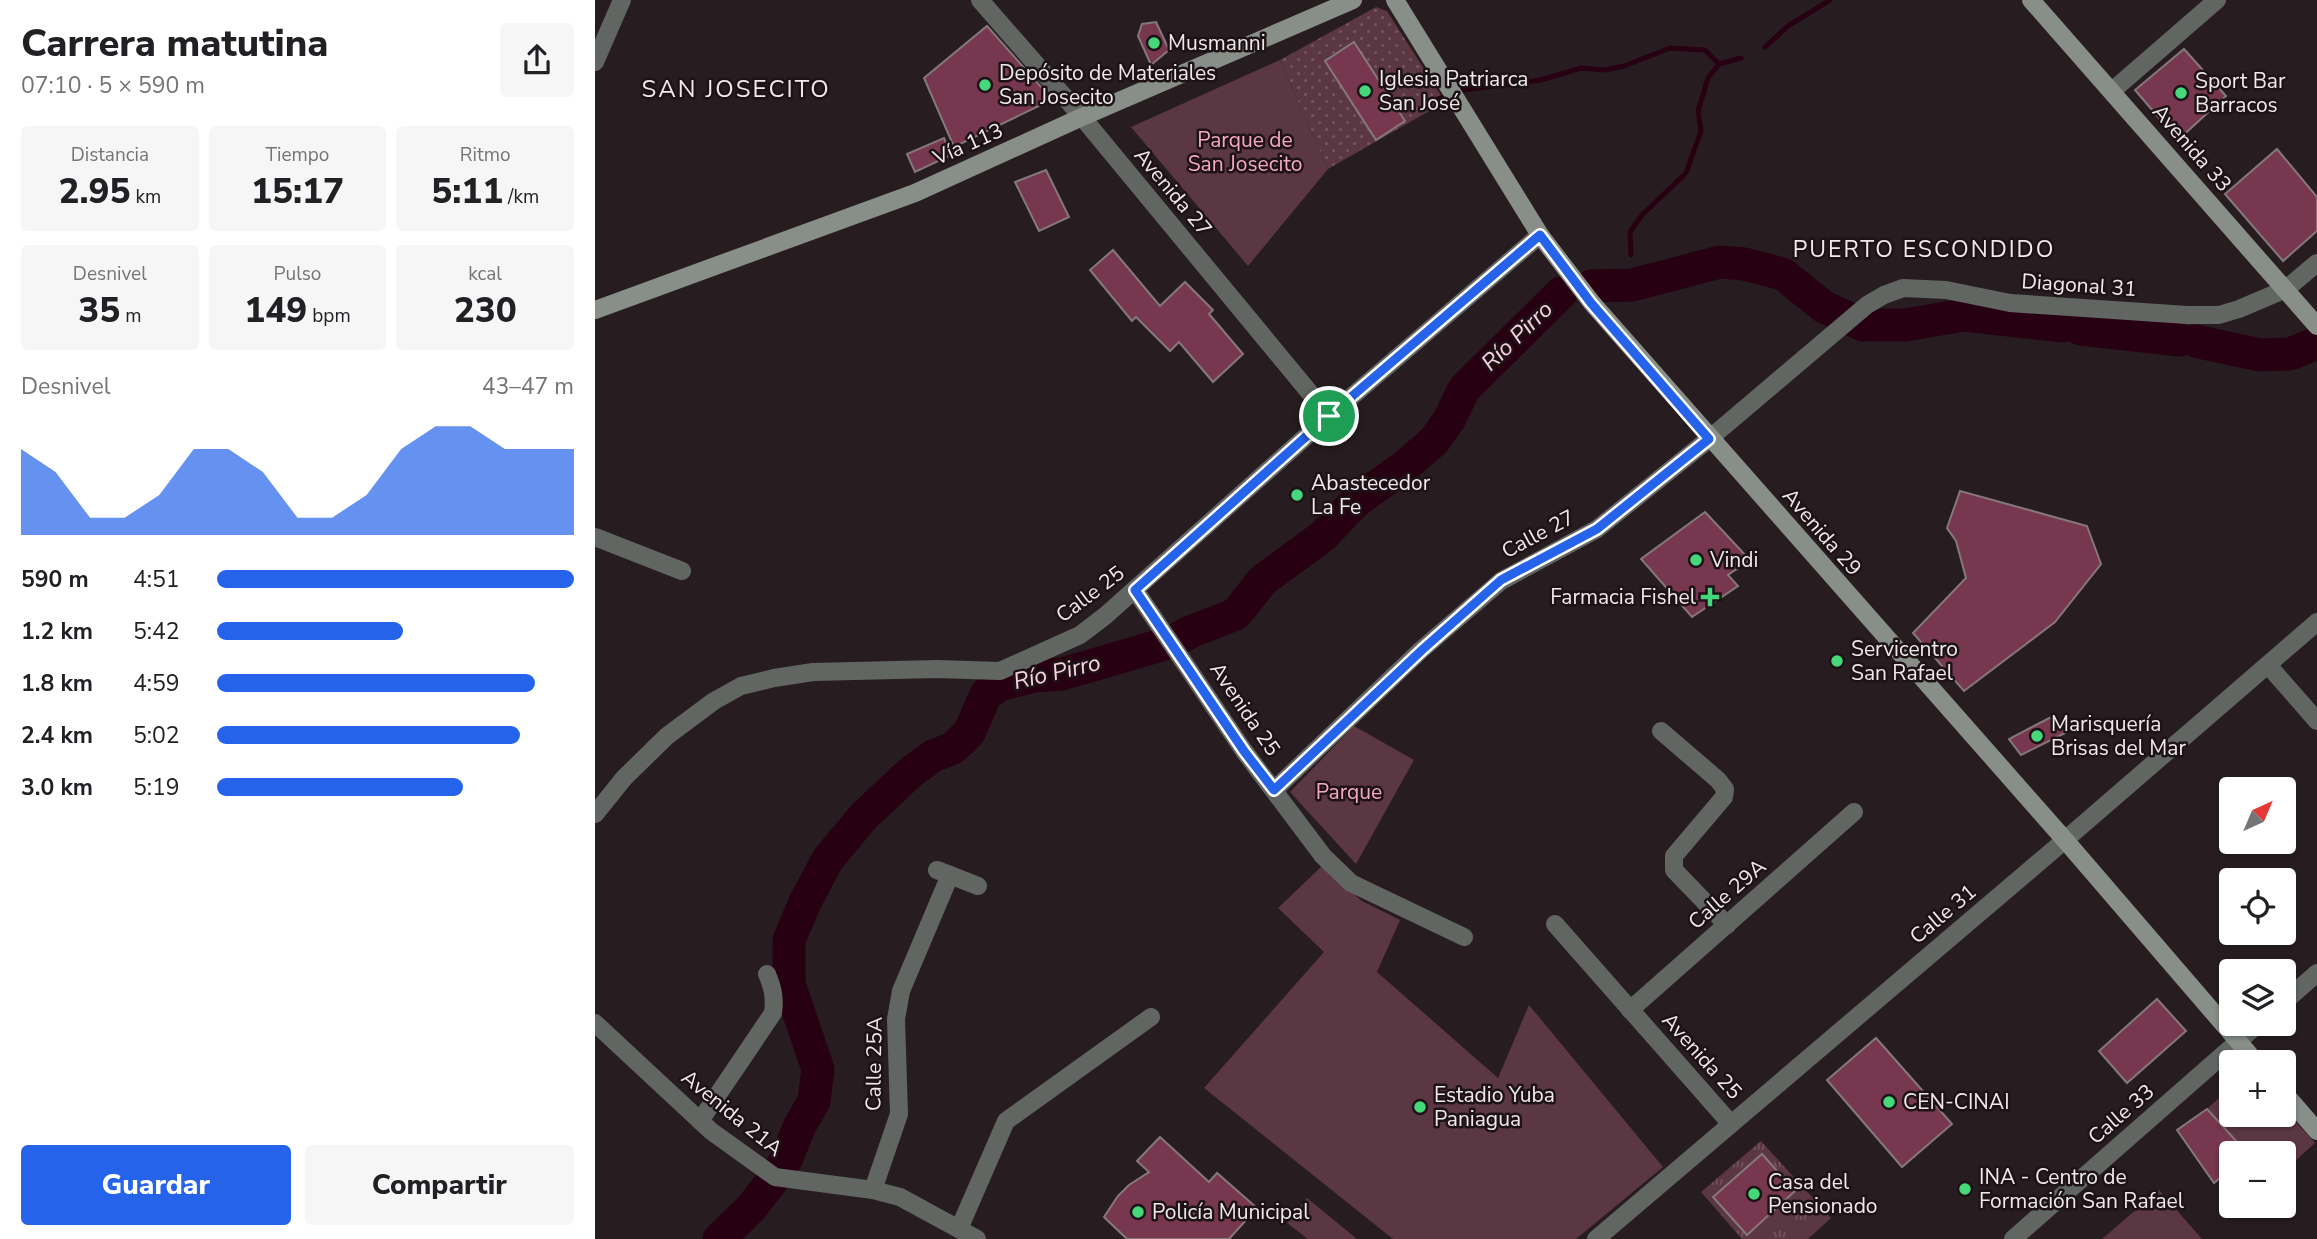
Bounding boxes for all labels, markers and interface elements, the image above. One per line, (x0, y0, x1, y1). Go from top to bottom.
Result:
text: Carrera matutina (21, 18, 329, 69)
button: share (500, 23, 574, 97)
place label: Musmanni (1168, 29, 1266, 57)
marker: Musmanni (1146, 35, 1162, 51)
place label: Depósito de Materiales San Josecito (999, 59, 1216, 111)
place label: Iglesia Patriarca San José (1379, 65, 1528, 117)
place label: Sport Bar Barracos (2195, 67, 2286, 119)
text: 07:10 · 5 × 590 m (21, 70, 205, 101)
district label: SAN JOSECITO (641, 73, 831, 105)
marker: Depósito de Materiales San Josecito (977, 77, 993, 93)
marker: Iglesia Patriarca San José (1357, 83, 1373, 99)
marker: Sport Bar Barracos (2173, 85, 2189, 101)
street label: Avenida 33 (2146, 98, 2238, 198)
street label: Vía 113 (928, 116, 1007, 172)
park label: Parque de San Josecito (1188, 126, 1302, 178)
text: Distancia (71, 142, 149, 168)
text: Tiempo (266, 142, 329, 168)
text: Ritmo (460, 142, 510, 168)
street label: Avenida 27 (1128, 142, 1218, 242)
text: 2.95 (58, 168, 131, 215)
text: 15:17 (251, 168, 344, 215)
text: 5:11 (431, 168, 503, 215)
text: km (131, 184, 161, 210)
text: /km (503, 184, 539, 210)
district label: PUERTO ESCONDIDO (1793, 234, 2055, 265)
text: Desnivel (73, 261, 147, 287)
text: Pulso (274, 261, 321, 287)
text: kcal (468, 261, 502, 287)
street label: Diagonal 31 (2020, 267, 2138, 303)
text: 35 (78, 287, 120, 334)
text: 149 (244, 287, 307, 334)
text: 230 (454, 287, 517, 334)
water label: Río Pirro (1474, 294, 1560, 378)
text: m (120, 303, 141, 329)
text: bpm (307, 303, 351, 329)
text: Desnivel (21, 371, 111, 402)
text: 43–47 m (482, 371, 574, 402)
pin (1299, 386, 1359, 446)
icon: arrive (1310, 397, 1348, 435)
place label: Abastecedor La Fe (1311, 469, 1431, 521)
street label: Avenida 29 (1776, 482, 1868, 582)
marker: Abastecedor La Fe (1289, 487, 1305, 503)
street label: Calle 27 (1497, 503, 1579, 565)
place label: Vindi (1709, 546, 1758, 574)
marker: Vindi (1688, 552, 1704, 568)
street label: Calle 25 (1050, 559, 1130, 629)
text: 590 m (21, 564, 89, 595)
text: 4:51 (133, 564, 180, 595)
place label: Farmacia Fishel (1550, 583, 1697, 611)
marker: Farmacia Fishel (1702, 589, 1718, 605)
text: 1.2 km (21, 616, 93, 647)
text: 5:42 (133, 616, 180, 647)
place label: Servicentro San Rafael (1851, 635, 1958, 687)
water label: Río Pirro (1010, 647, 1104, 697)
marker: Servicentro San Rafael (1829, 653, 1845, 669)
street label: Avenida 25 (1203, 657, 1287, 761)
text: 1.8 km (21, 668, 93, 699)
text: 4:59 (133, 668, 180, 699)
place label: Marisquería Brisas del Mar (2051, 710, 2186, 762)
text: 2.4 km (21, 720, 93, 751)
text: 5:02 (133, 720, 180, 751)
marker: Marisquería Brisas del Mar (2029, 728, 2045, 744)
text: 3.0 km (21, 772, 93, 803)
text: 5:19 (133, 772, 180, 803)
north arrow (2219, 777, 2296, 854)
map controls (2219, 777, 2296, 1218)
park label: Parque (1316, 778, 1382, 806)
street label: Calle 29A (1682, 852, 1772, 936)
button: locate (2219, 868, 2296, 945)
street label: Calle 31 (1904, 878, 1982, 950)
button: layers (2219, 959, 2296, 1036)
street label: Avenida 25 (1656, 1007, 1748, 1105)
street label: Calle 25A (859, 1017, 889, 1111)
button: + (2219, 1050, 2296, 1127)
street label: Avenida 21A (676, 1064, 788, 1162)
street label: Calle 33 (2082, 1078, 2160, 1150)
place label: Estadio Yuba Paniagua (1434, 1081, 1555, 1133)
place label: CEN-CINAI (1903, 1088, 2010, 1116)
marker: CEN-CINAI (1881, 1094, 1897, 1110)
marker: Estadio Yuba Paniagua (1412, 1099, 1428, 1115)
button: − (2219, 1141, 2296, 1218)
button: Guardar (21, 1145, 291, 1225)
button: Compartir (305, 1145, 574, 1225)
place label: INA - Centro de Formación San Rafael (1979, 1163, 2185, 1215)
place label: Casa del Pensionado (1768, 1168, 1878, 1220)
marker: INA - Centro de Formación San Rafael (1957, 1181, 1973, 1197)
marker: Casa del Pensionado (1746, 1186, 1762, 1202)
place label: Policía Municipal (1152, 1198, 1310, 1226)
marker: Policía Municipal (1130, 1204, 1146, 1220)

